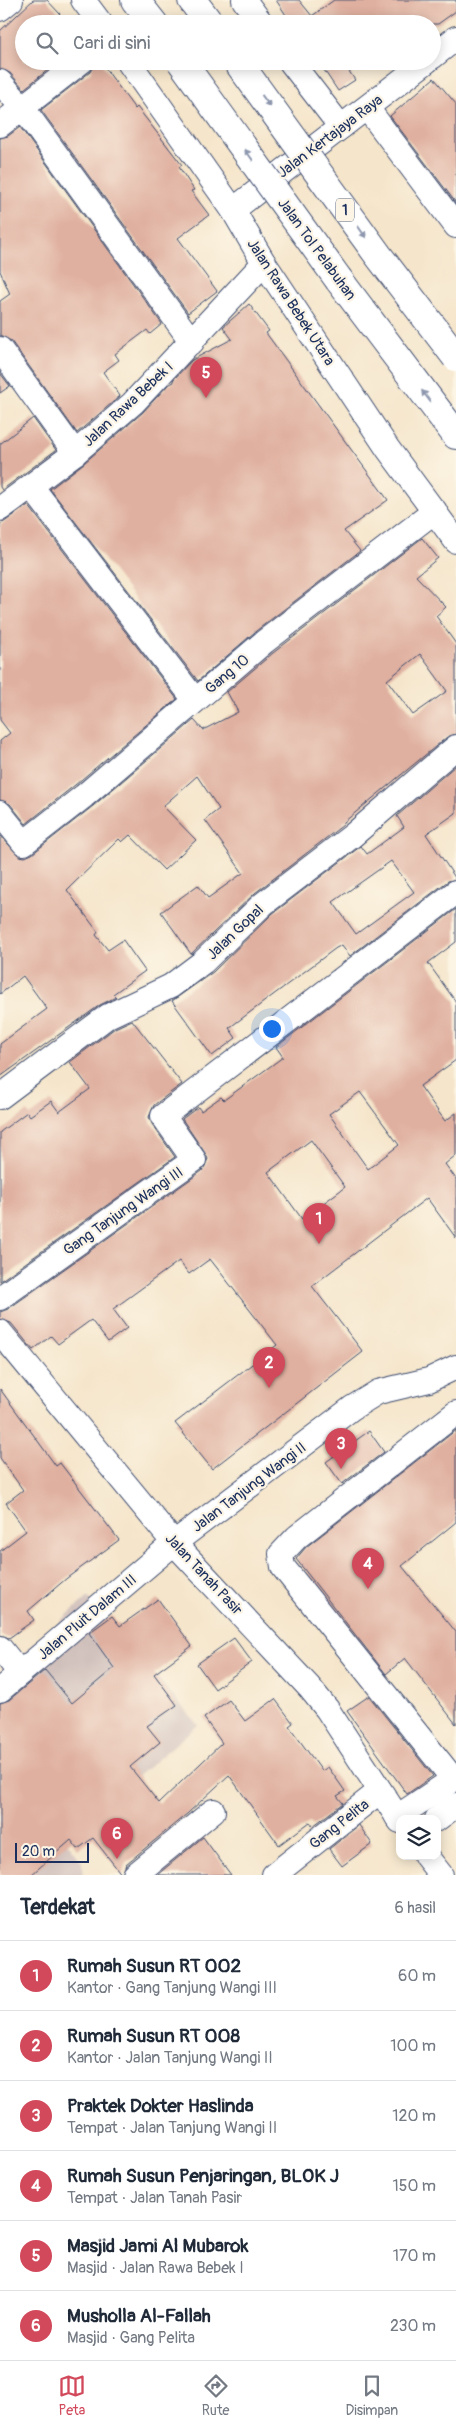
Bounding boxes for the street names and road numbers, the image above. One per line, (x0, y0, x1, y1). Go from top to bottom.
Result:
street label: Jalan Kertajaya Raya (274, 91, 387, 182)
street label: Jalan Tol Pelabuhan (273, 194, 360, 304)
road number: 1 (336, 198, 354, 222)
street label: Jalan Rawa Bebek Utara (242, 235, 339, 369)
street label: Jalan Rawa Bebek I (79, 358, 177, 451)
street label: Gang 10 (201, 650, 253, 698)
street label: Jalan Gopal (203, 901, 268, 964)
street label: Gang Tanjung Wangi III (60, 1163, 187, 1260)
street label: Jalan Tanjung Wangi II (188, 1438, 310, 1537)
street label: Jalan Tanah Pasir (161, 1529, 247, 1620)
street label: Jalan Pluit Dalam III (34, 1570, 141, 1664)
street label: Gang Pelita (306, 1795, 373, 1854)

